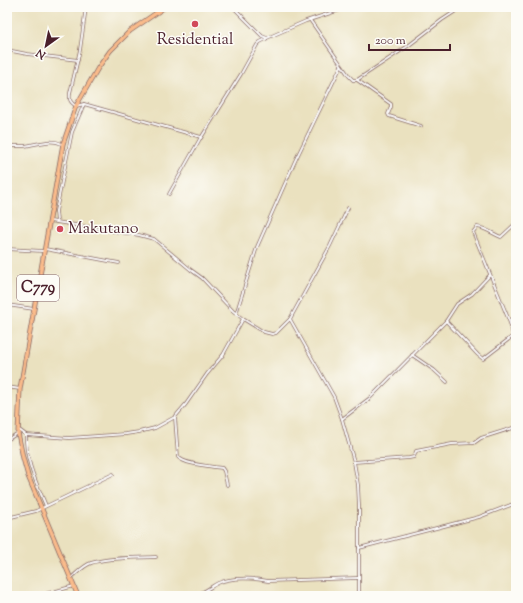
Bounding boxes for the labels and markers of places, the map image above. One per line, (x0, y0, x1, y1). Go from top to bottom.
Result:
marker: Residential (190, 19, 200, 29)
place label: Residential (157, 29, 234, 52)
place label: Makutano (68, 218, 139, 241)
marker: Makutano (55, 224, 65, 234)

